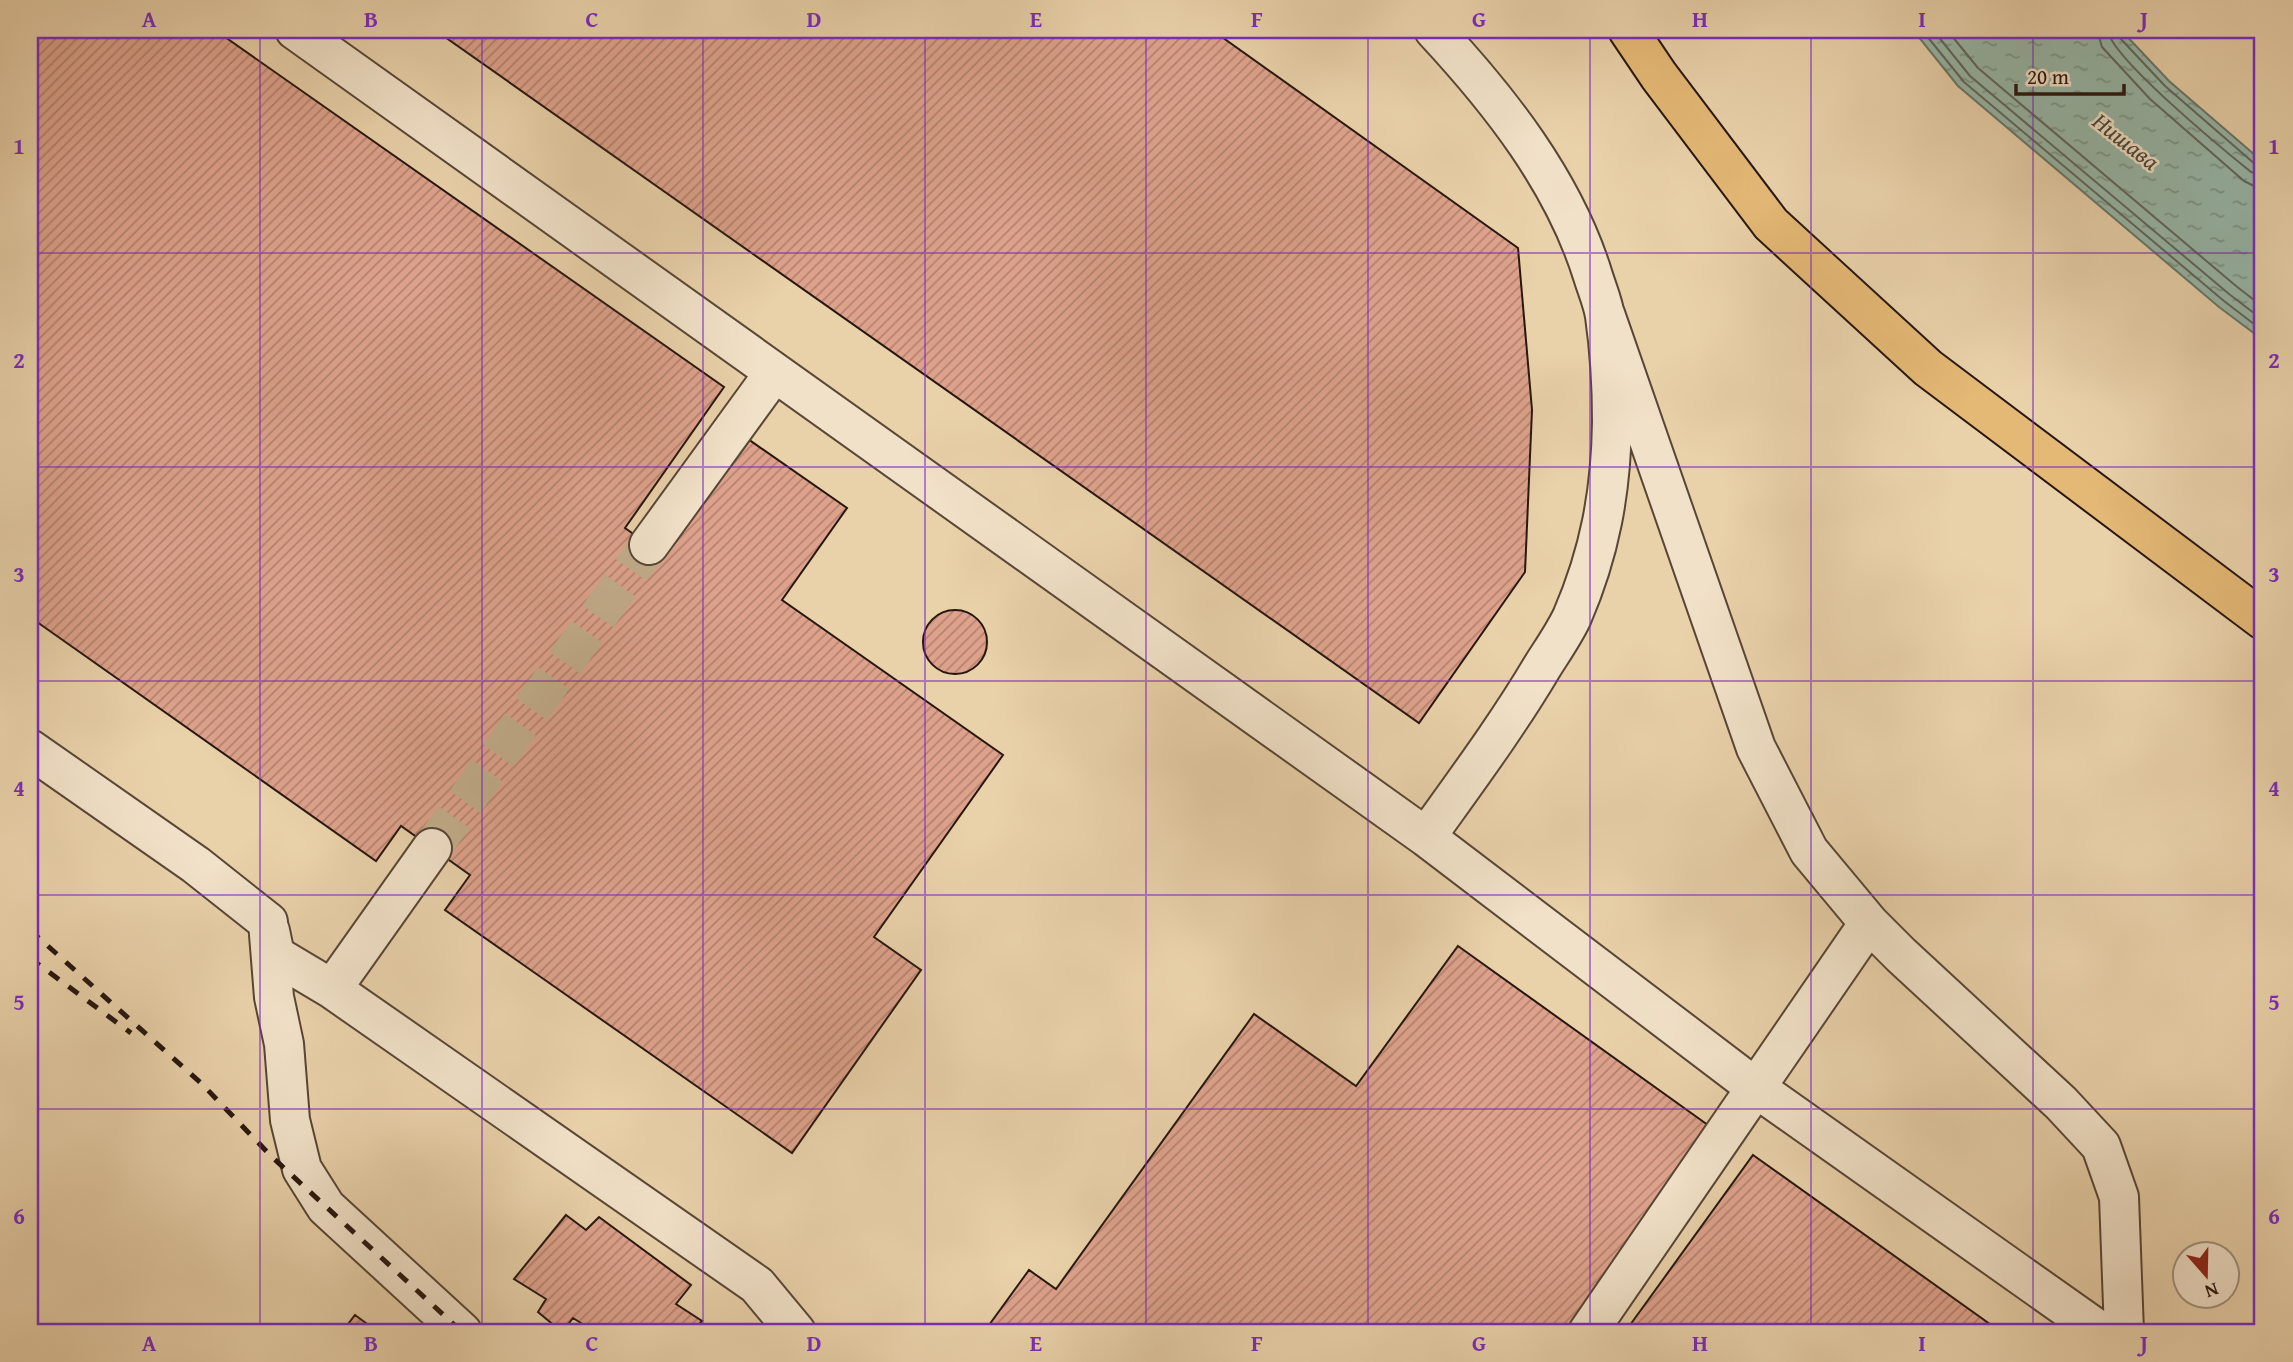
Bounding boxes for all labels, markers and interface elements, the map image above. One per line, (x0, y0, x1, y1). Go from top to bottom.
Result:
text: A (142, 2, 157, 35)
text: B (364, 2, 378, 35)
text: C (585, 2, 599, 35)
text: D (807, 2, 822, 35)
text: E (1030, 2, 1042, 35)
text: F (1251, 2, 1263, 35)
text: G (1472, 2, 1486, 35)
text: H (1692, 2, 1708, 35)
text: I (1918, 2, 1926, 35)
text: J (2136, 2, 2148, 35)
scale bar (2016, 52, 2125, 96)
text: 20 m (2027, 61, 2069, 92)
water label: Нишава (2085, 104, 2167, 178)
text: 1 (13, 129, 25, 162)
text: 1 (2268, 129, 2280, 162)
text: 2 (13, 343, 25, 376)
text: 2 (2268, 343, 2280, 376)
text: 3 (13, 557, 25, 590)
text: 3 (2268, 557, 2280, 590)
text: 4 (13, 771, 25, 804)
text: 4 (2268, 771, 2280, 804)
text: 5 (13, 985, 25, 1018)
text: 5 (2268, 985, 2280, 1018)
text: 6 (13, 1199, 25, 1232)
text: 6 (2268, 1199, 2280, 1232)
north arrow (2170, 1240, 2240, 1310)
text: N (2201, 1276, 2223, 1306)
text: A (142, 1326, 157, 1359)
text: B (364, 1326, 378, 1359)
text: C (585, 1326, 599, 1359)
text: D (807, 1326, 822, 1359)
text: E (1030, 1326, 1042, 1359)
text: F (1251, 1326, 1263, 1359)
text: G (1472, 1326, 1486, 1359)
text: H (1692, 1326, 1708, 1359)
text: I (1918, 1326, 1926, 1359)
text: J (2136, 1326, 2148, 1359)

